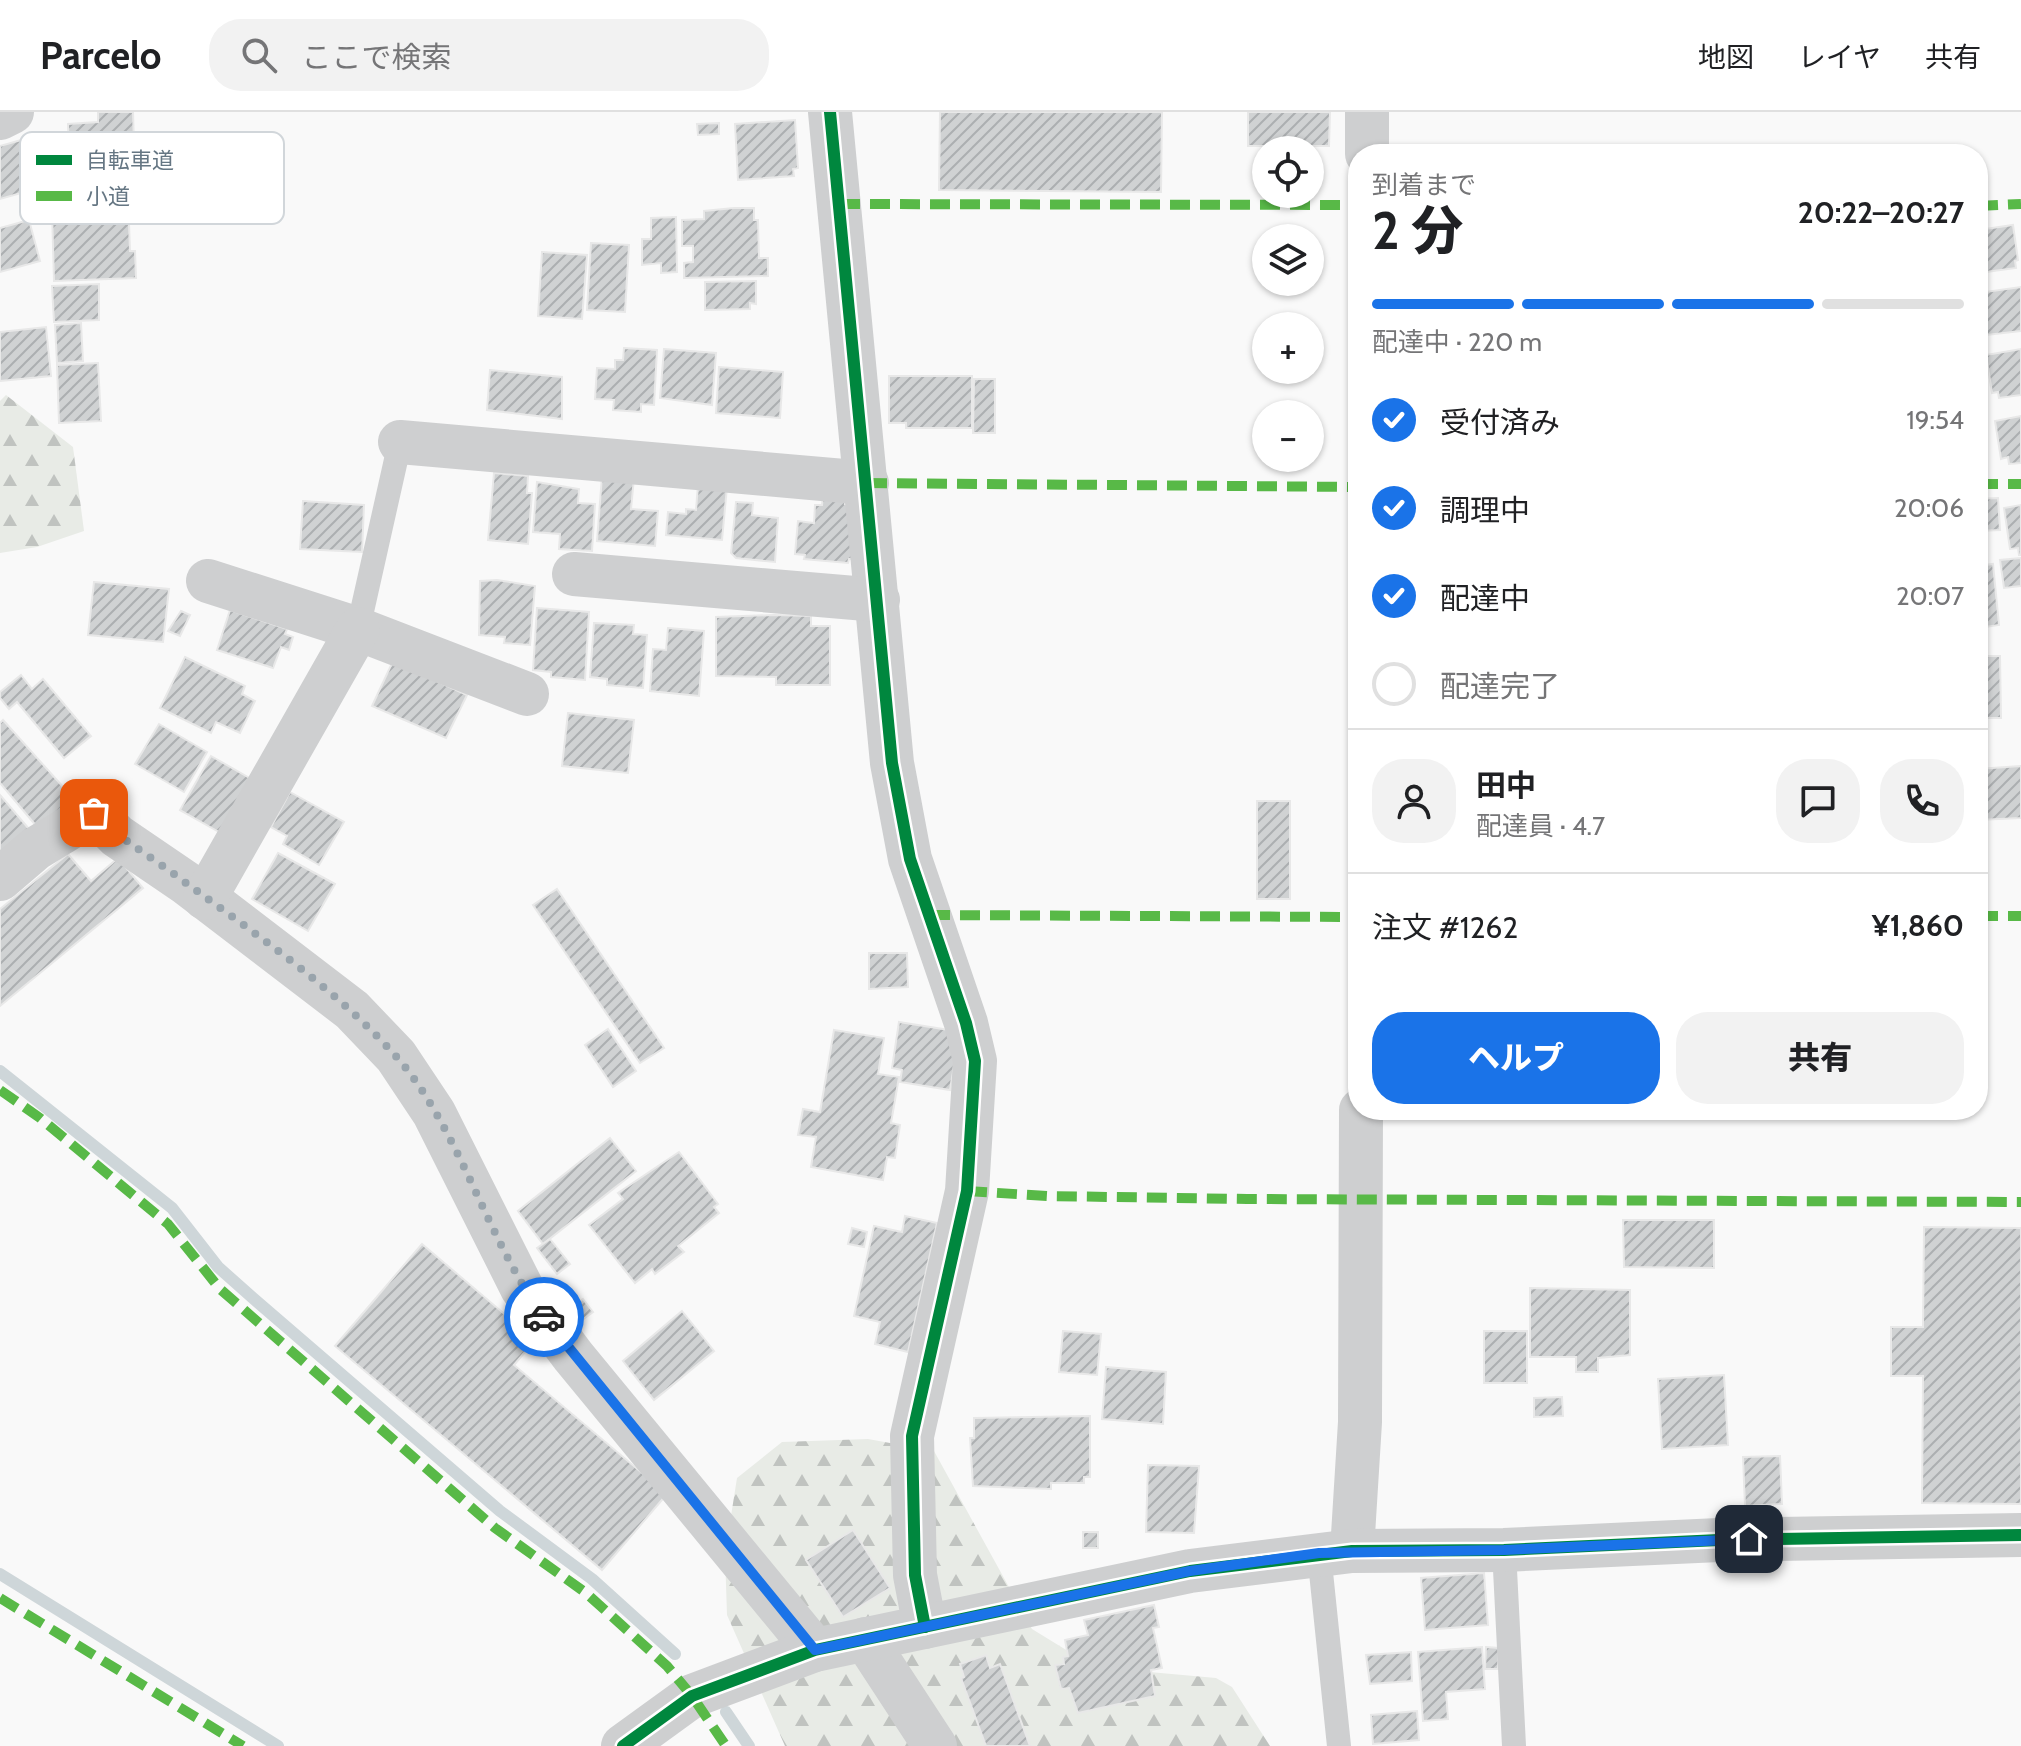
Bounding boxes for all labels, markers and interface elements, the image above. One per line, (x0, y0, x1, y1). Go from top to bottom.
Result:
search box (209, 19, 769, 91)
text: Parcelo (40, 32, 161, 79)
icon: search (237, 33, 281, 77)
text: ここで検索 (301, 39, 451, 76)
text: 地図 (1698, 40, 1754, 74)
text: レイヤ (1798, 40, 1881, 74)
text: 共有 (1925, 40, 1981, 74)
legend (20, 132, 284, 224)
map controls (1252, 136, 1324, 472)
button: locate (1252, 136, 1324, 208)
text: 自転車道 (86, 147, 174, 174)
text: 到着まで (1372, 169, 1476, 201)
text: 小道 (86, 183, 130, 210)
text: 20:22–20:27 (1798, 194, 1964, 231)
text: 2 分 (1372, 199, 1463, 262)
button: layers (1252, 224, 1324, 296)
button: + (1252, 312, 1324, 384)
text: 配達中 · 220 m (1372, 326, 1542, 358)
icon: check (1372, 398, 1416, 442)
button: − (1252, 400, 1324, 472)
text: 受付済み (1440, 404, 1560, 441)
text: 19:54 (1906, 404, 1964, 436)
icon: check (1372, 486, 1416, 530)
text: 調理中 (1440, 492, 1530, 529)
text: 20:06 (1894, 492, 1964, 524)
icon: check (1372, 574, 1416, 618)
text: 配達中 (1440, 580, 1530, 617)
text: 20:07 (1896, 580, 1964, 612)
text: 配達完了 (1440, 668, 1560, 705)
button: person (1372, 759, 1456, 843)
button: chat (1776, 759, 1860, 843)
button: phone (1880, 759, 1964, 843)
text: 田中 (1476, 767, 1536, 804)
pin (60, 779, 128, 847)
icon: bag (72, 791, 116, 835)
text: 配達員 · 4.7 (1476, 810, 1605, 842)
text: ¥1,860 (1872, 907, 1964, 944)
text: 注文 #1262 (1372, 909, 1518, 946)
button: ヘルプ (1372, 1012, 1660, 1104)
button: 共有 (1676, 1012, 1964, 1104)
courier (504, 1277, 584, 1357)
icon: car (522, 1295, 566, 1339)
pin (1715, 1505, 1783, 1573)
icon: home (1727, 1517, 1771, 1561)

